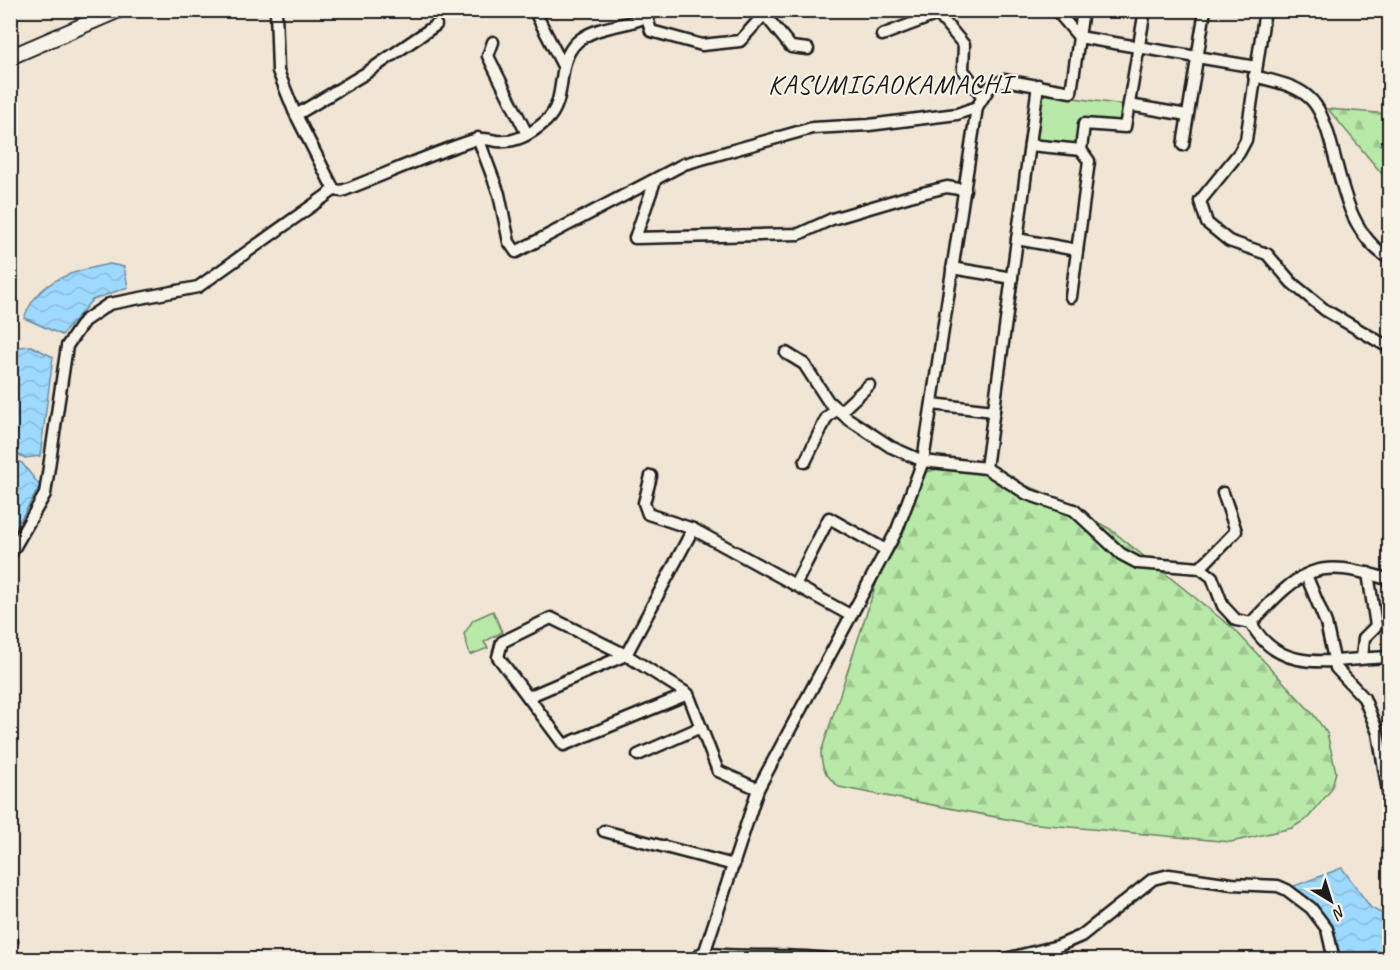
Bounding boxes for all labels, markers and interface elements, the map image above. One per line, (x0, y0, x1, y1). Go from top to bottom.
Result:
district label: KASUMIGAOKAMACHI (768, 67, 1017, 101)
north arrow (1301, 871, 1361, 931)
text: N (1327, 901, 1350, 925)

